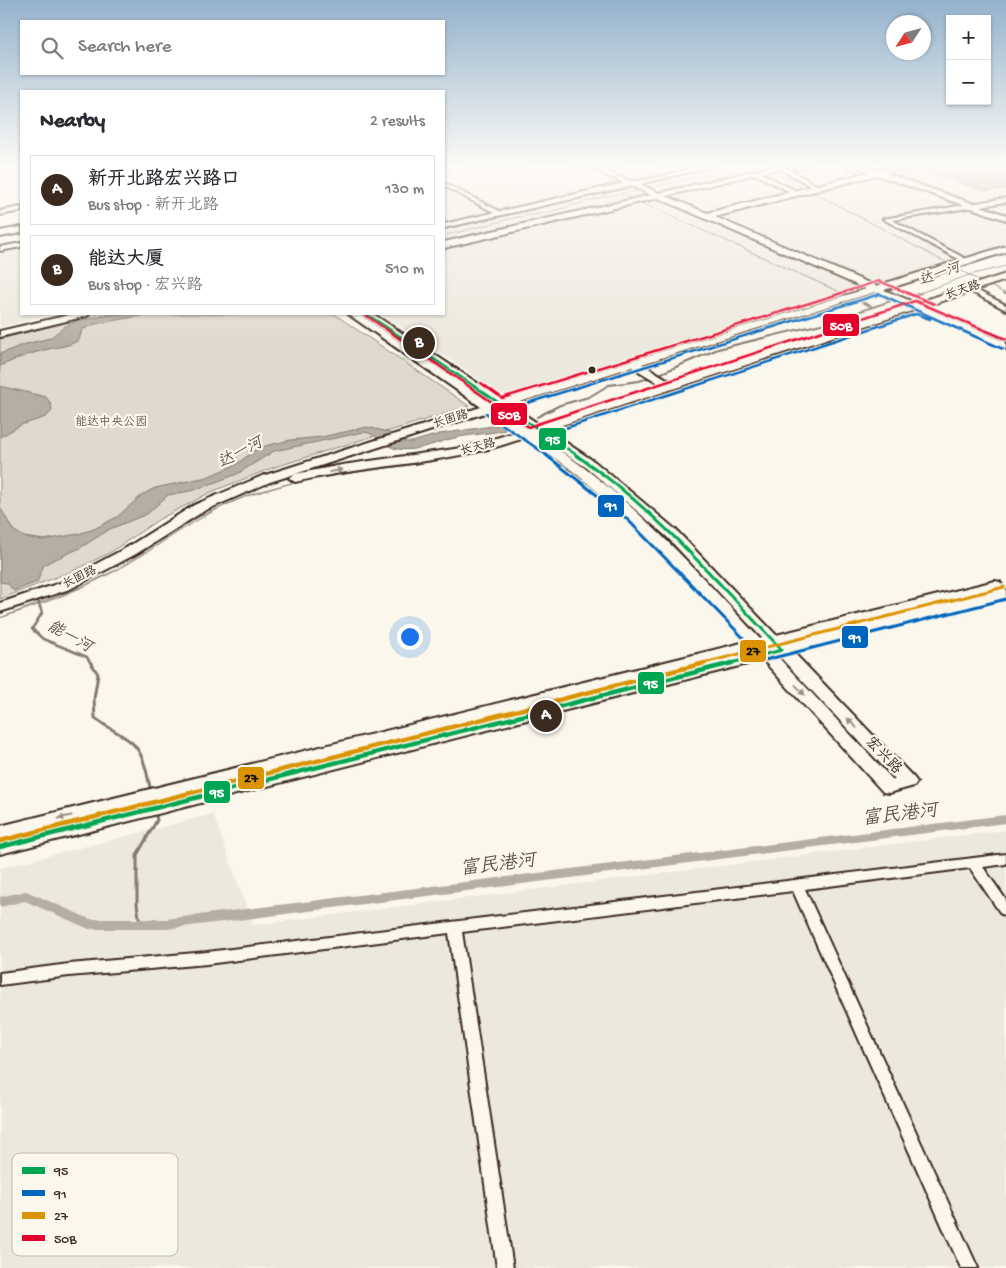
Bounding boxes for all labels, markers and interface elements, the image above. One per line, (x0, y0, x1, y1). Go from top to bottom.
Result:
north arrow (886, 15, 931, 60)
map controls (946, 15, 991, 105)
button: + (946, 15, 991, 60)
search box (20, 20, 445, 75)
icon: search (38, 34, 66, 62)
text: Search here (78, 36, 172, 59)
button: − (946, 60, 991, 105)
text: Nearby (40, 110, 105, 135)
text: 2 results (370, 113, 425, 132)
text: 新开北路宏兴路口 (88, 169, 240, 192)
text: A (52, 181, 62, 200)
text: 130 m (385, 181, 424, 200)
text: Bus stop · 新开北路 (88, 197, 219, 216)
text: 能达大厦 (88, 249, 164, 272)
water label: 达一河 (917, 258, 965, 290)
text: B (53, 261, 61, 280)
text: 510 m (385, 261, 424, 280)
text: Bus stop · 宏兴路 (88, 277, 203, 296)
street label: 长天路 (943, 278, 982, 303)
line badge: 50B (822, 313, 860, 337)
text: 50B (830, 319, 853, 336)
pin: B (403, 324, 435, 362)
unlabelled marker (587, 365, 597, 375)
line badge: 50B (490, 402, 528, 426)
street label: 长固路 (431, 407, 470, 432)
text: 50B (498, 408, 521, 425)
park label: 能达中央公园 (75, 414, 147, 430)
line badge: 95 (538, 427, 567, 451)
water label: 达一河 (215, 432, 269, 474)
text: 95 (545, 433, 561, 450)
street label: 长天路 (459, 436, 497, 459)
one-way arrow (328, 466, 344, 474)
line badge: 91 (597, 494, 625, 518)
text: 91 (604, 499, 618, 516)
street label: 长固路 (60, 563, 99, 592)
water label: 能一河 (43, 617, 98, 659)
your location (397, 624, 423, 650)
line badge: 91 (841, 625, 869, 649)
text: 91 (848, 631, 862, 648)
line badge: 27 (739, 639, 767, 663)
text: 27 (746, 644, 761, 661)
line badge: 95 (637, 671, 665, 695)
text: 95 (643, 677, 659, 694)
one-way arrow (794, 684, 806, 696)
pin: A (530, 697, 562, 735)
one-way arrow (846, 718, 858, 730)
street label: 宏兴路 (861, 734, 905, 778)
line badge: 27 (237, 766, 265, 790)
text: 27 (244, 771, 259, 788)
line badge: 95 (203, 780, 231, 804)
text: 95 (209, 786, 225, 803)
water label: 富民港河 (861, 799, 942, 832)
one-way arrow (58, 813, 73, 821)
water label: 富民港河 (459, 849, 540, 882)
legend (12, 1153, 178, 1256)
text: 95 (53, 1164, 68, 1181)
text: 91 (53, 1187, 67, 1204)
text: 27 (54, 1209, 69, 1226)
text: 50B (54, 1232, 77, 1249)

